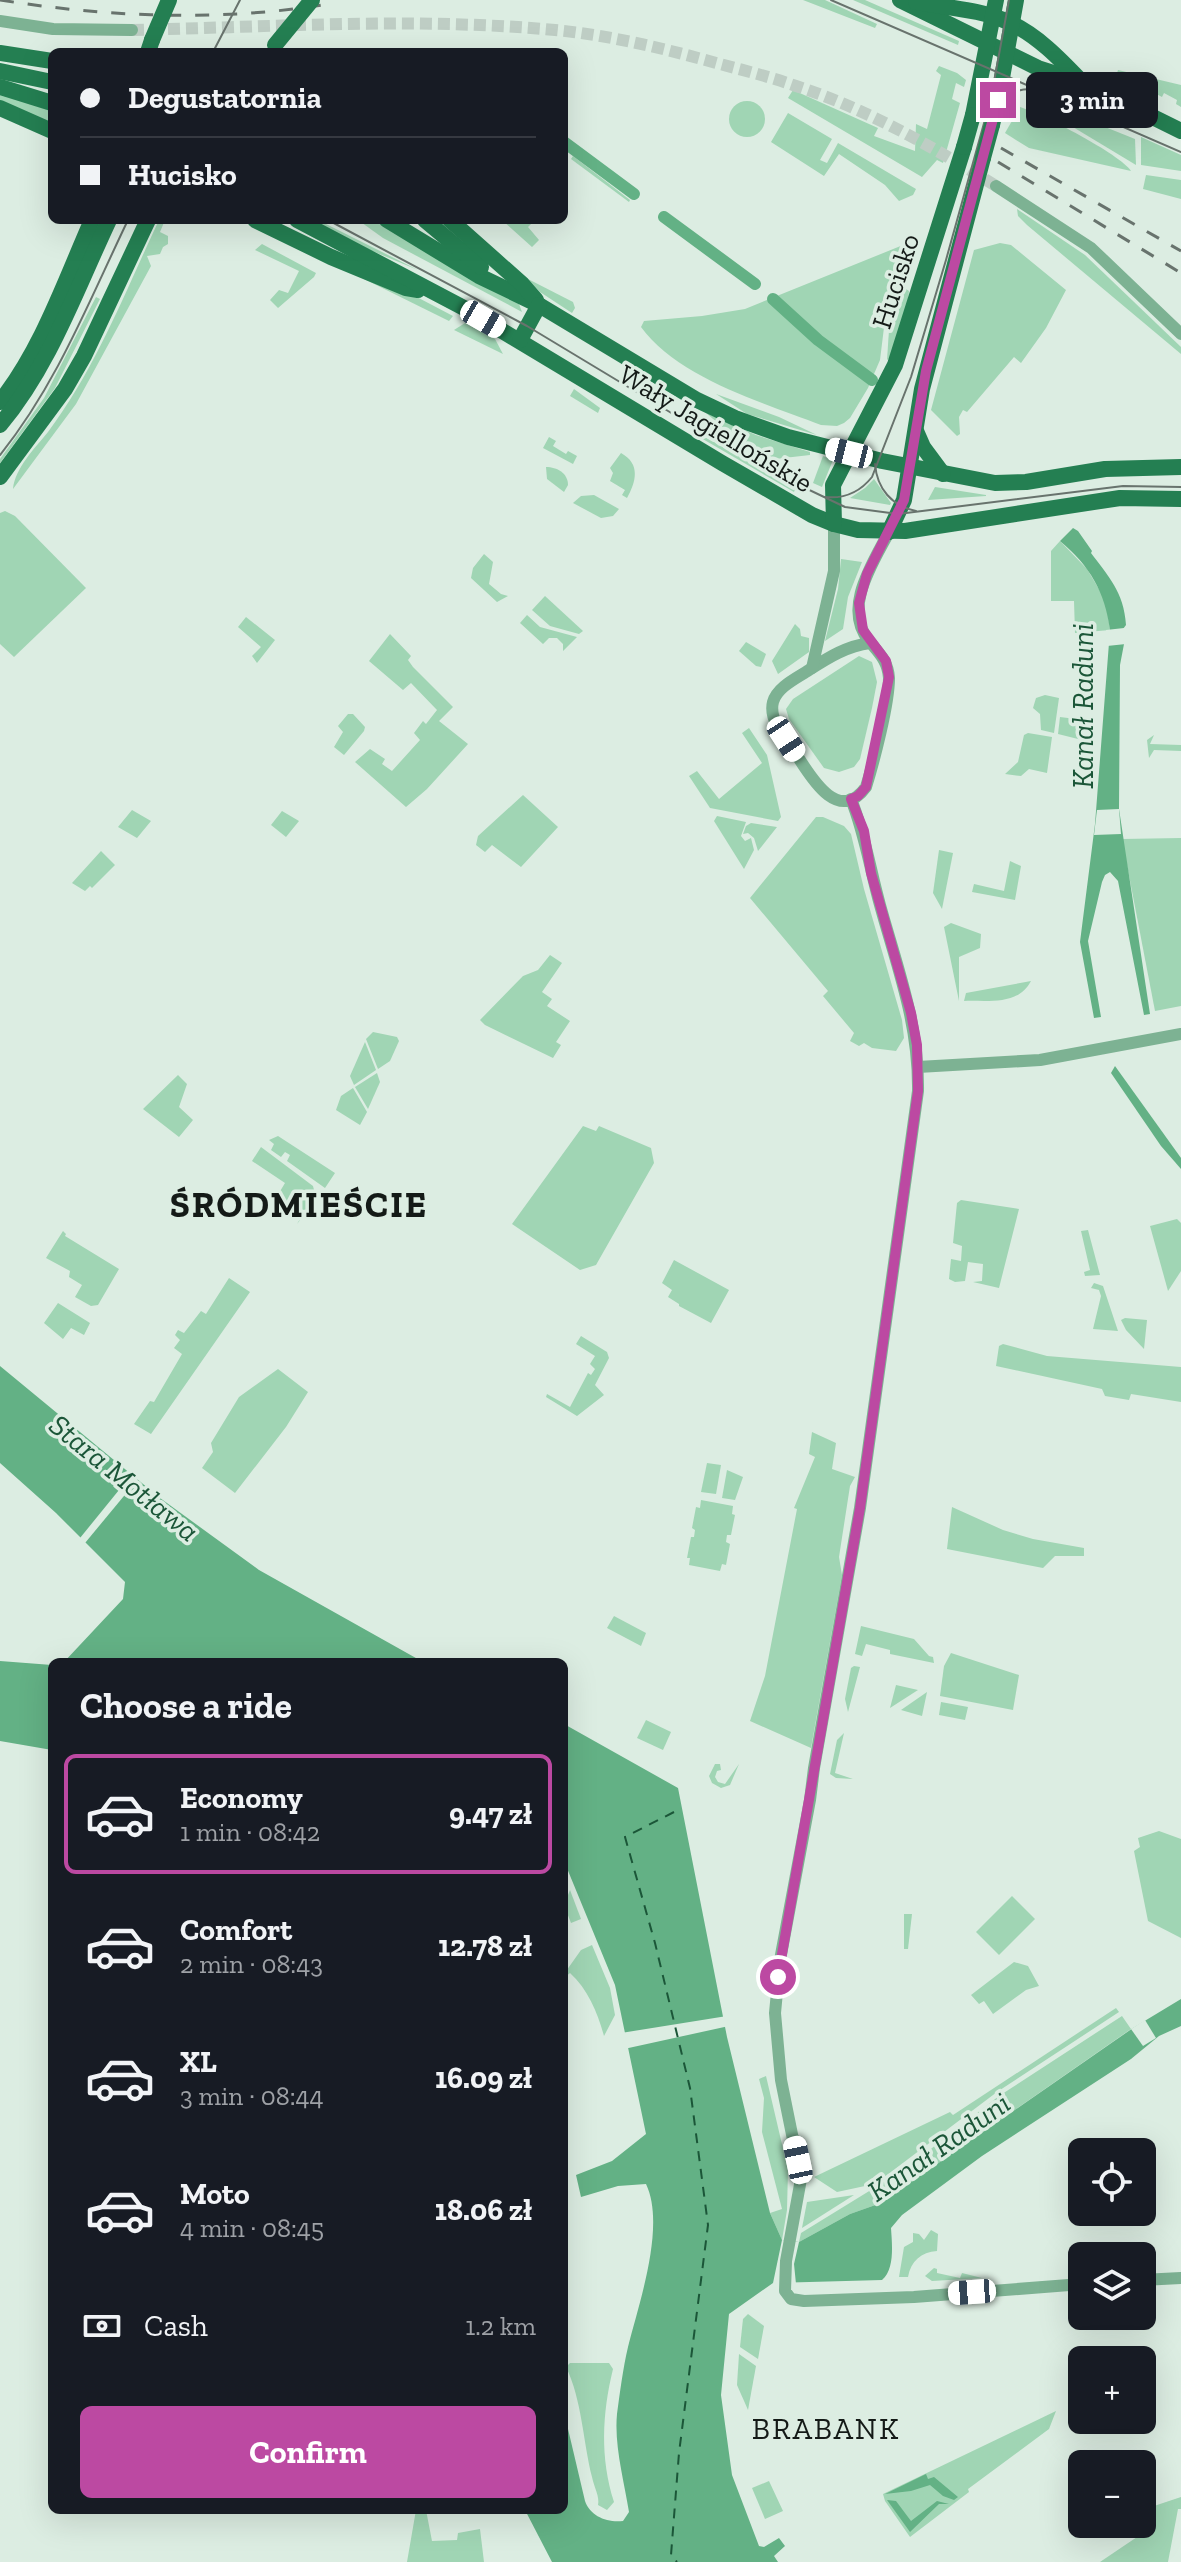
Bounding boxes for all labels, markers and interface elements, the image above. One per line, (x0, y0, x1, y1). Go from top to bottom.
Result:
callout: 3 min (1026, 72, 1158, 128)
text: Degustatornia (128, 80, 322, 116)
route end (980, 82, 1016, 118)
text: 3 min (1060, 84, 1124, 116)
text: Hucisko (128, 157, 237, 193)
street label: Hucisko (865, 230, 926, 333)
car (456, 297, 510, 341)
street label: Wały Jagiellońskie (613, 358, 819, 499)
car (823, 436, 875, 470)
water label: Kanał Raduni (1065, 623, 1101, 789)
car (763, 712, 809, 766)
district label: ŚRÓDMIEŚCIE (170, 1183, 428, 1226)
water label: Stara Motława (42, 1407, 206, 1549)
text: Choose a ride (80, 1684, 292, 1727)
icon: car (84, 1778, 156, 1850)
text: Economy (180, 1780, 303, 1816)
text: 9.47 zł (449, 1796, 532, 1832)
text: 1 min · 08:42 (180, 1816, 320, 1848)
icon: car (84, 1910, 156, 1982)
text: Comfort (180, 1912, 292, 1948)
text: 12.78 zł (438, 1928, 532, 1964)
text: 2 min · 08:43 (180, 1948, 323, 1980)
route start (760, 1959, 796, 1995)
icon: car (84, 2042, 156, 2114)
text: XL (180, 2044, 217, 2080)
text: 16.09 zł (435, 2060, 532, 2096)
text: 3 min · 08:44 (180, 2080, 324, 2112)
water label: Kanał Raduni (861, 2085, 1017, 2209)
car (781, 2134, 815, 2186)
map controls (1068, 2138, 1156, 2538)
button: locate (1068, 2138, 1156, 2226)
icon: car (84, 2174, 156, 2246)
text: Moto (180, 2176, 250, 2212)
text: 18.06 zł (435, 2192, 532, 2228)
text: 4 min · 08:45 (180, 2212, 324, 2244)
button: layers (1068, 2242, 1156, 2330)
car (947, 2278, 997, 2306)
icon: cash (80, 2304, 124, 2348)
text: Cash (144, 2308, 208, 2344)
text: 1.2 km (465, 2310, 536, 2342)
button: + (1068, 2346, 1156, 2434)
button: Confirm (80, 2406, 536, 2498)
district label: BRABANK (752, 2411, 900, 2447)
button: − (1068, 2450, 1156, 2538)

